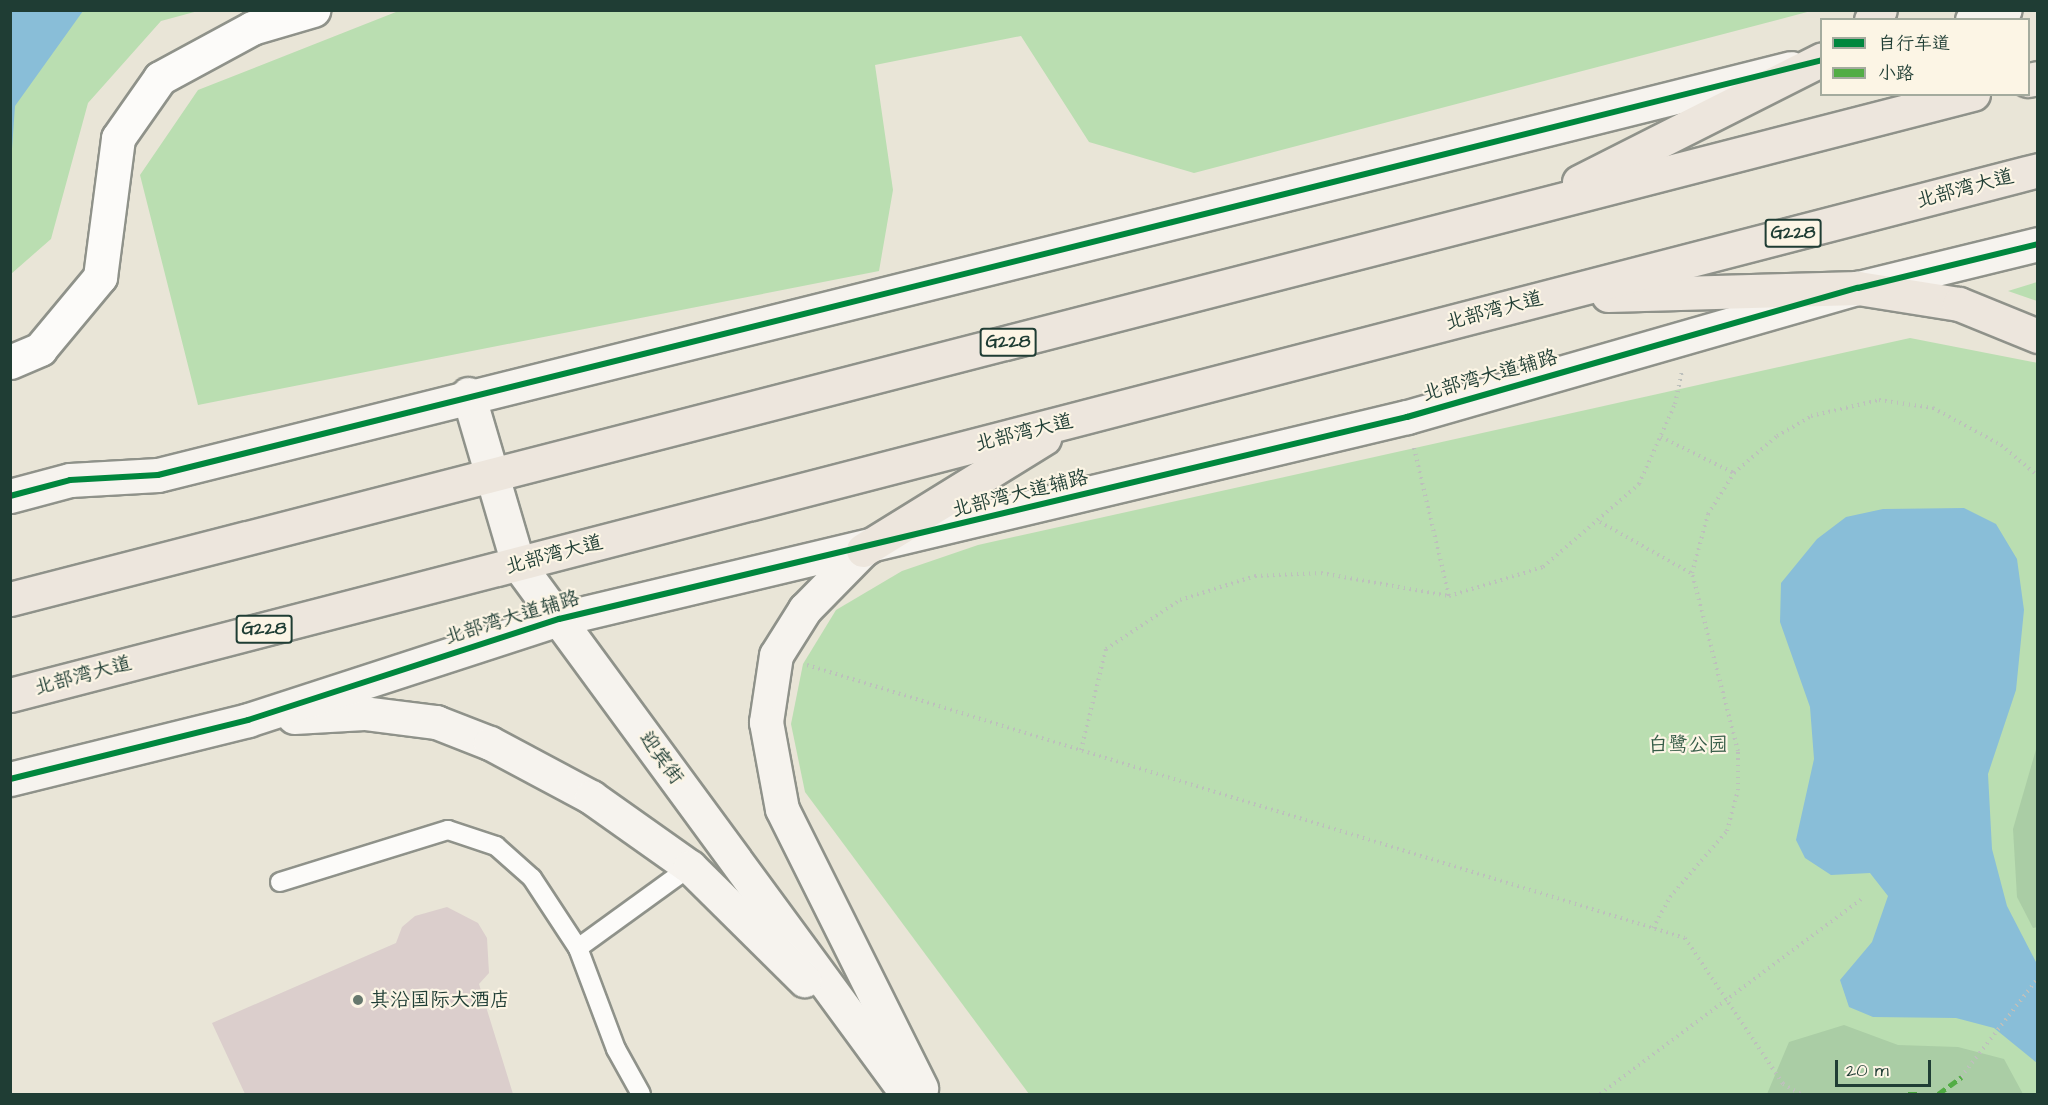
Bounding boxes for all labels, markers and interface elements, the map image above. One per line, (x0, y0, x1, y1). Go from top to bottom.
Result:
legend (1820, 18, 2030, 96)
text: 自行车道 (1878, 31, 1950, 56)
text: 小路 (1878, 61, 1914, 86)
street label: 北部湾大道 (1914, 164, 2016, 214)
road number: G228 (1764, 218, 1822, 248)
street label: 北部湾大道 (1443, 286, 1545, 336)
road number: G228 (980, 327, 1036, 357)
street label: 北部湾大道辅路 (1419, 345, 1561, 407)
street label: 北部湾大道 (973, 409, 1075, 457)
street label: 北部湾大道辅路 (949, 465, 1091, 523)
street label: 北部湾大道 (503, 530, 605, 580)
street label: 北部湾大道辅路 (442, 586, 582, 650)
road number: G228 (236, 614, 292, 644)
street label: 北部湾大道 (32, 651, 134, 701)
street label: 迎宾街 (634, 727, 688, 789)
park label: 白鹭公园 (1648, 733, 1728, 757)
place label: 其沿国际大酒店 (370, 988, 510, 1012)
marker: 其沿国际大酒店 (351, 993, 365, 1007)
scale bar (1838, 1048, 1934, 1086)
text: 20 m (1846, 1058, 1889, 1083)

